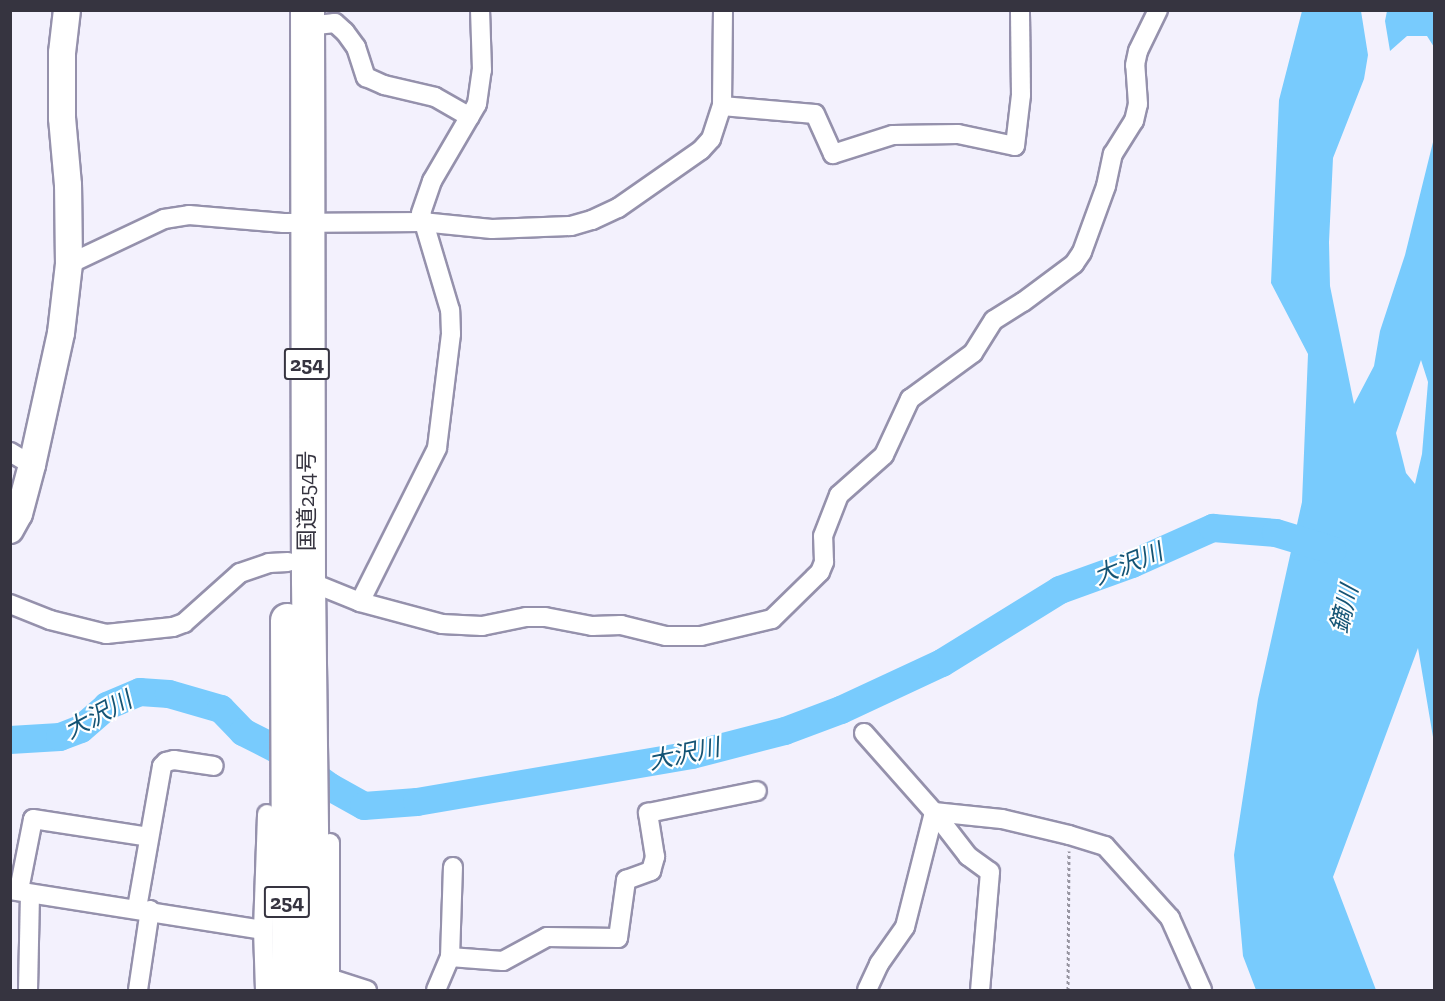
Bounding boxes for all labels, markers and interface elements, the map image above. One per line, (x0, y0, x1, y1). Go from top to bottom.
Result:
road number: 254 (283, 346, 331, 382)
street label: 国道254号 (294, 451, 320, 551)
water label: 大沢川 (1089, 537, 1167, 591)
water label: 鏑川 (1324, 582, 1364, 636)
water label: 大沢川 (59, 685, 137, 745)
water label: 大沢川 (646, 732, 722, 776)
road number: 254 (263, 884, 311, 920)

